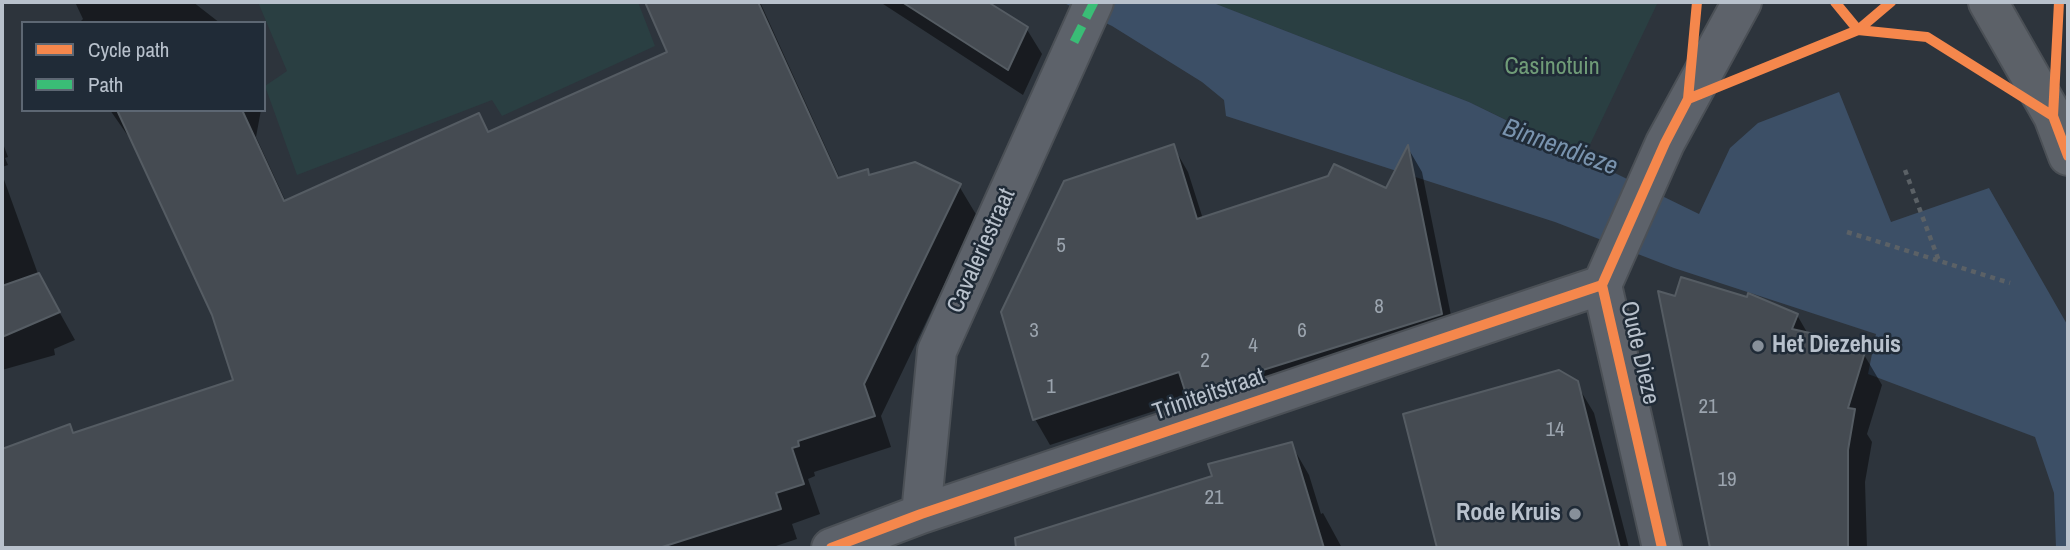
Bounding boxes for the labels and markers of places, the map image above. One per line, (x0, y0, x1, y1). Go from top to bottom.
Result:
place label: Het Diezehuis (1772, 332, 1901, 360)
marker: Het Diezehuis (1750, 338, 1766, 354)
place label: Rode Kruis (1456, 500, 1561, 528)
marker: Rode Kruis (1567, 506, 1583, 522)

